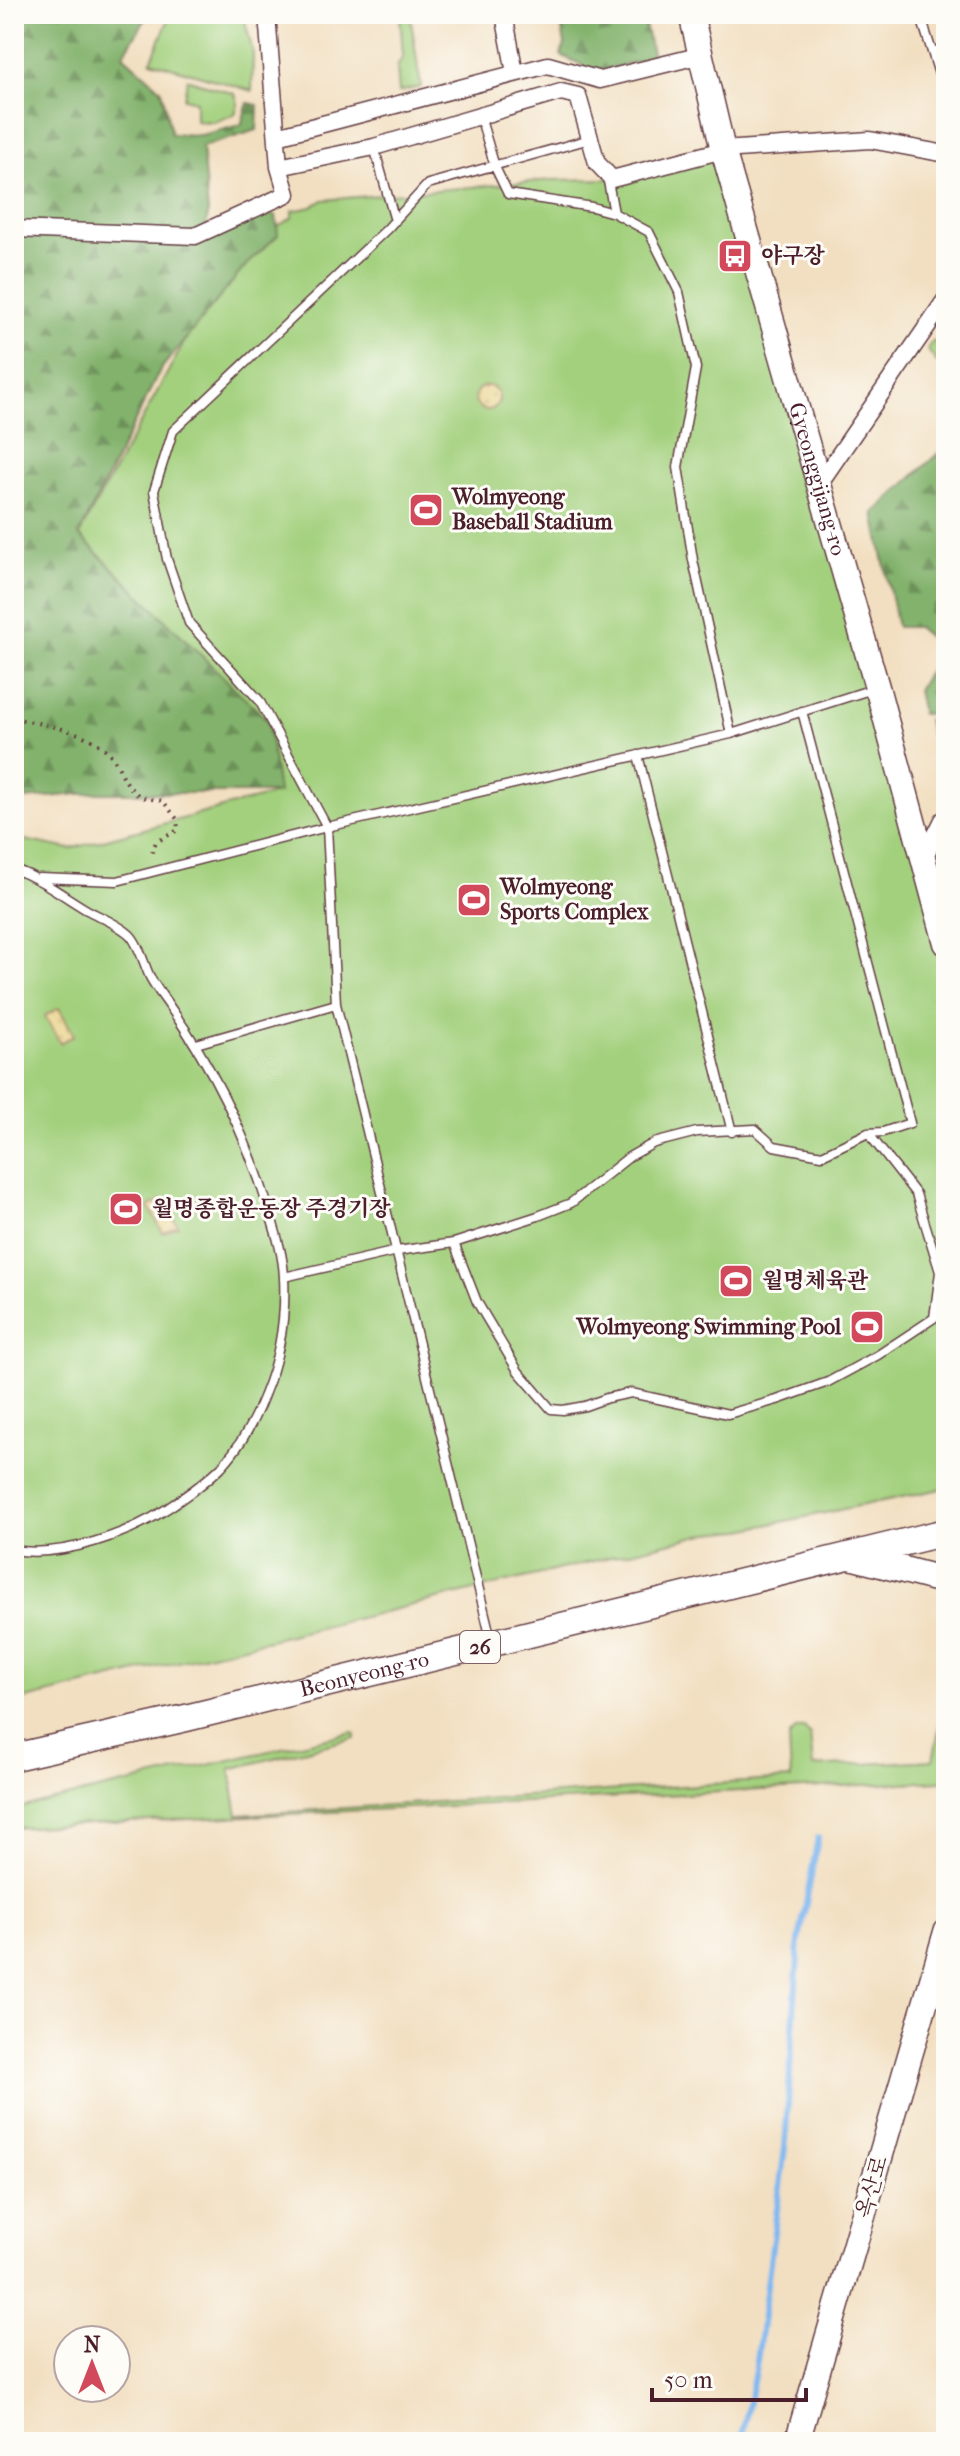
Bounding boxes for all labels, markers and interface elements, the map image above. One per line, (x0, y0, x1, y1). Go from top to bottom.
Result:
bus stop icon: 야구장 (716, 237, 754, 275)
place label: 야구장 (761, 243, 826, 269)
street label: Gyeonggijang-ro (783, 400, 852, 559)
place label: Wolmyeong Baseball Stadium (451, 484, 613, 535)
sports icon: Wolmyeong Baseball Stadium (407, 491, 445, 529)
place label: Wolmyeong Sports Complex (499, 874, 649, 925)
sports icon: Wolmyeong Sports Complex (455, 881, 493, 919)
sports icon: 월명종합운동장 주경기장 (107, 1190, 145, 1228)
place label: 월명종합운동장 주경기장 (152, 1196, 391, 1222)
sports icon: 월명체육관 (717, 1262, 755, 1300)
place label: 월명체육관 (762, 1268, 869, 1294)
sports icon: Wolmyeong Swimming Pool (848, 1308, 886, 1346)
place label: Wolmyeong Swimming Pool (576, 1314, 842, 1340)
road number: 26 (460, 1631, 500, 1663)
street label: Beonyeong-ro (297, 1646, 432, 1703)
street label: 옥산로 (851, 2153, 893, 2221)
north arrow (52, 2324, 132, 2404)
text: N (84, 2332, 101, 2358)
scale bar (652, 2352, 806, 2402)
text: 50 m (664, 2366, 713, 2394)

